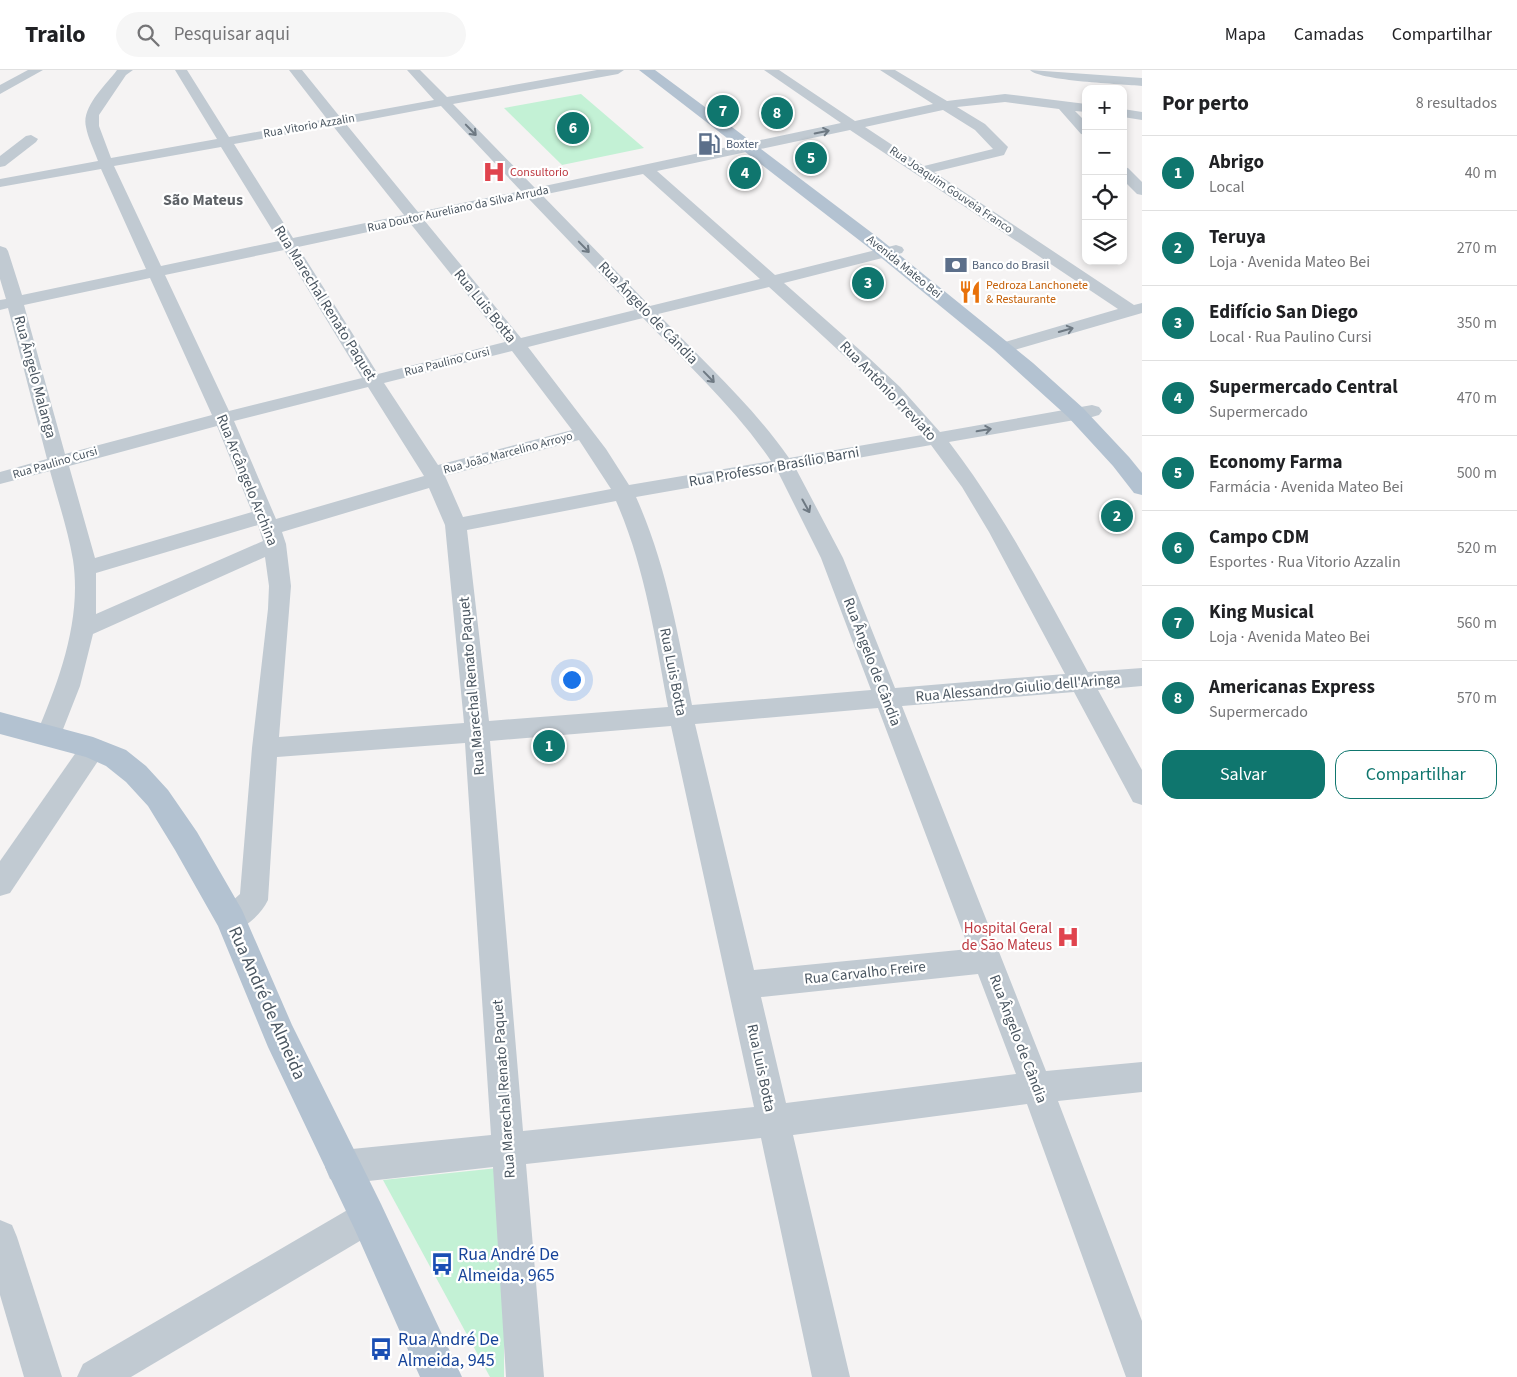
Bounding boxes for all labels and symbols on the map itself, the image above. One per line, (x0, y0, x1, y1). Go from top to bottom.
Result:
pin: 7 (707, 92, 739, 130)
pin: 8 (761, 94, 793, 132)
pin: 6 (557, 109, 589, 147)
street label: Rua Vitorio Azzalin (262, 110, 356, 142)
one-way arrow (465, 124, 477, 136)
one-way arrow (814, 126, 830, 136)
fuel station icon: Boxter (696, 131, 722, 157)
place label: Boxter (726, 136, 759, 153)
pin: 5 (795, 139, 827, 177)
street label: Rua Joaquim Gouveia Franco (886, 142, 1016, 238)
pin: 4 (729, 154, 761, 192)
hospital icon: Consultorio (481, 159, 507, 185)
place label: Consultorio (510, 164, 569, 181)
street label: Rua Doutor Aureliano da Silva Arruda (366, 181, 550, 237)
district label: São Mateus (163, 189, 243, 211)
street label: Rua Marechal Renato Paquet (269, 221, 381, 385)
street label: Avenida Mateo Bei (863, 231, 945, 303)
one-way arrow (578, 241, 590, 254)
bank icon: Banco do Brasil (943, 252, 969, 278)
street label: Rua Ângelo de Cândia (593, 257, 703, 369)
place label: Banco do Brasil (972, 257, 1049, 274)
pin: 3 (852, 264, 884, 302)
street label: Rua Luis Botta (449, 265, 521, 347)
place label: Pedroza Lanchonete & Restaurante (986, 277, 1088, 308)
restaurant icon: Pedroza Lanchonete & Restaurante (957, 279, 983, 305)
street label: Rua Ângelo Malanga (9, 313, 61, 441)
one-way arrow (1058, 324, 1074, 334)
street label: Rua Antônio Previato (835, 336, 941, 446)
street label: Rua Paulino Cursi (402, 343, 492, 381)
one-way arrow (703, 370, 715, 383)
street label: Rua Arcângelo Archina (211, 411, 283, 549)
one-way arrow (976, 425, 992, 435)
street label: Rua João Marcelino Arroyo (441, 428, 575, 478)
street label: Rua Professor Brasílio Barni (687, 442, 861, 492)
street label: Rua Paulino Cursi (11, 443, 99, 483)
pin: 2 (1101, 497, 1133, 535)
one-way arrow (802, 498, 812, 512)
street label: Rua Ângelo de Cândia (838, 595, 906, 729)
street label: Rua Marechal Renato Paquet (454, 596, 490, 776)
street label: Rua Luis Botta (654, 626, 692, 718)
your location (559, 667, 585, 693)
street label: Rua Alessandro Giulio dell'Aringa (915, 669, 1121, 707)
pin: 1 (533, 727, 565, 765)
place label: Hospital Geral de São Mateus (962, 918, 1052, 956)
street label: Rua André de Almeida (222, 922, 312, 1084)
hospital icon: Hospital Geral de São Mateus (1055, 924, 1081, 950)
street label: Rua Carvalho Freire (803, 956, 927, 990)
street label: Rua Ângelo de Cândia (984, 972, 1052, 1106)
street label: Rua Marechal Renato Paquet (487, 999, 521, 1179)
street label: Rua Luis Botta (741, 1022, 781, 1114)
place label: Rua André De Almeida, 965 (458, 1242, 559, 1288)
bus stop icon: Rua André De Almeida, 965 (429, 1251, 455, 1277)
place label: Rua André De Almeida, 945 (398, 1327, 499, 1373)
bus stop icon: Rua André De Almeida, 945 (368, 1336, 394, 1362)

